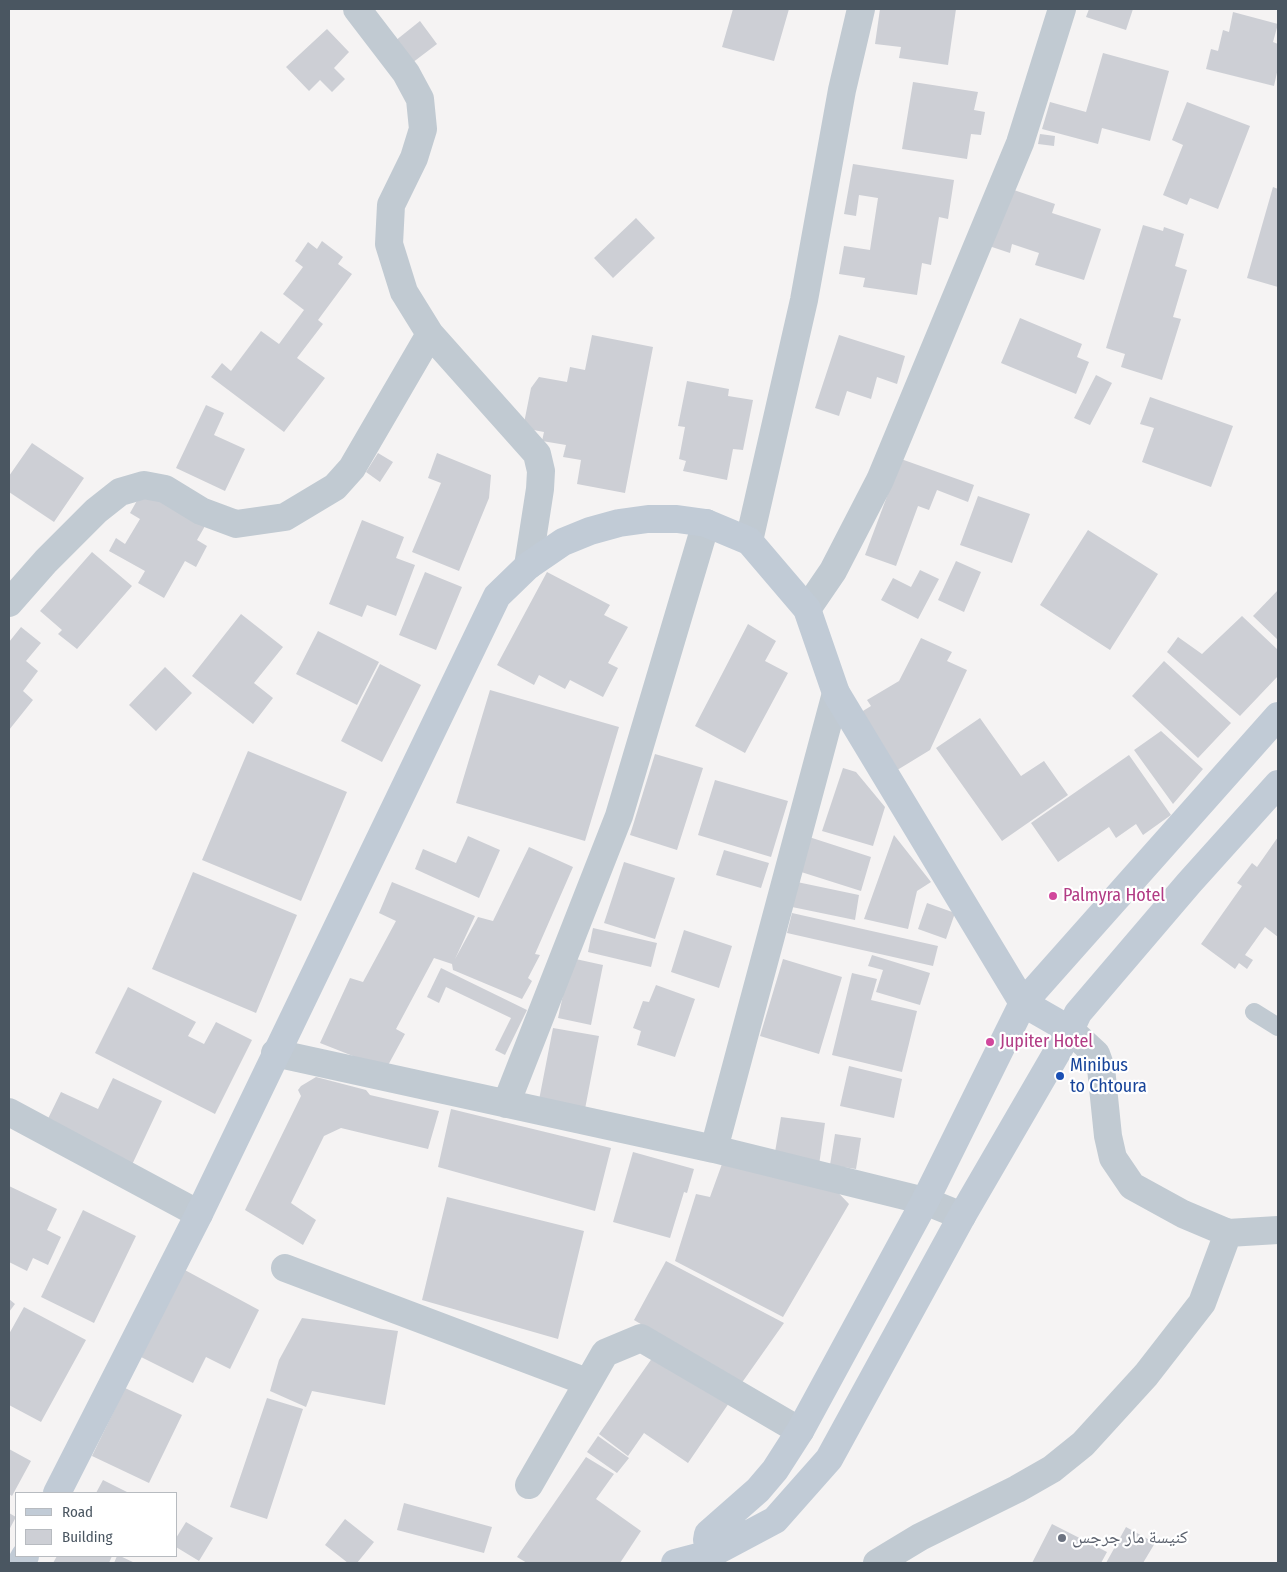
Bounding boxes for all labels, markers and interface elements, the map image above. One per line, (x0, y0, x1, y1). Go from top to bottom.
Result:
place label: Palmyra Hotel (1063, 885, 1165, 907)
marker: Palmyra Hotel (1047, 890, 1059, 902)
place label: Jupiter Hotel (1000, 1031, 1093, 1053)
marker: Jupiter Hotel (984, 1036, 996, 1048)
place label: Minibus to Chtoura (1070, 1055, 1147, 1098)
marker: Minibus to Chtoura (1054, 1070, 1066, 1082)
legend (15, 1492, 178, 1557)
text: Road (62, 1503, 93, 1521)
place label: كنيسة مار جرجس (1072, 1527, 1188, 1549)
text: Building (62, 1528, 113, 1546)
marker: كنيسة مار جرجس (1056, 1532, 1068, 1544)

